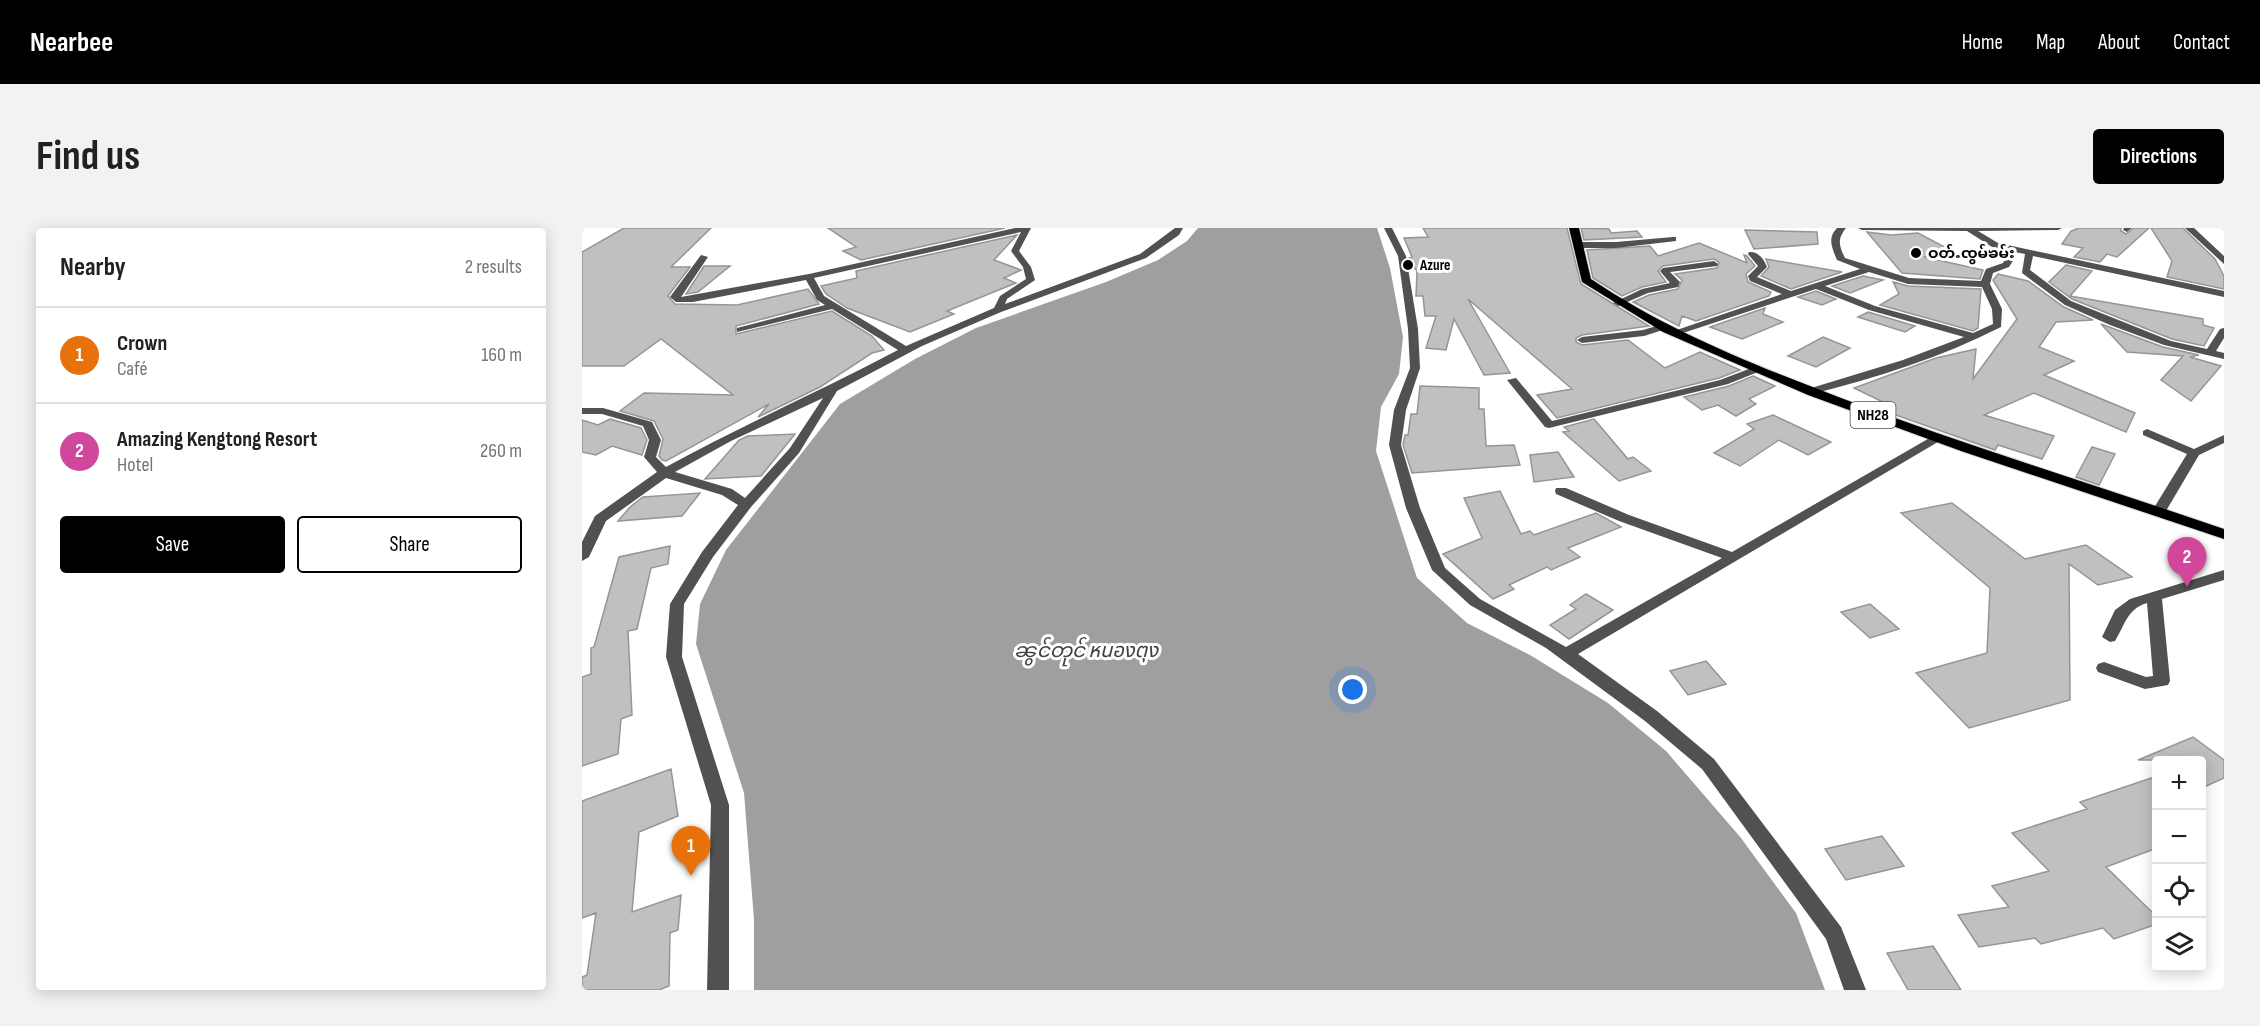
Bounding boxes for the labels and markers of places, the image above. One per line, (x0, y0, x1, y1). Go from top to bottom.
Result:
place label: ဝတ်ႉၸွမ်ၶမ်း (1928, 243, 2015, 265)
marker: ဝတ်ႉၸွမ်ၶမ်း (1909, 246, 1923, 260)
place label: Azure (1419, 256, 1451, 275)
marker: Azure (1401, 258, 1415, 272)
pin: 2 (2168, 538, 2206, 587)
pin: 1 (672, 826, 710, 876)

